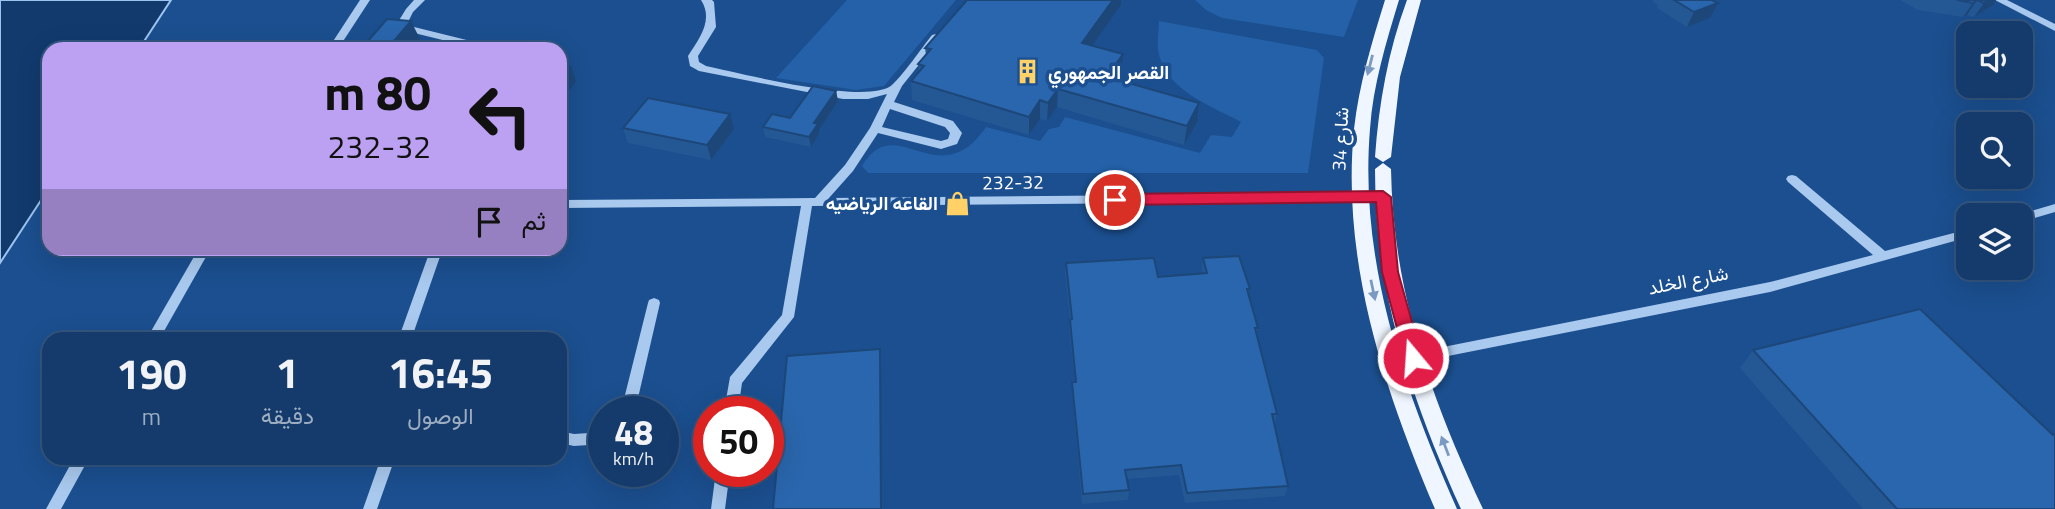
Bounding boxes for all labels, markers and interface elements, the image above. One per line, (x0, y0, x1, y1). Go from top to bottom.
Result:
map controls (1956, 21, 2033, 280)
button: sound (1956, 21, 2033, 98)
text: 80 m (324, 54, 431, 129)
one-way arrow (1365, 55, 1375, 76)
place label: القصر الجمهوري (1048, 57, 1169, 89)
building icon: القصر الجمهوري (1014, 58, 1042, 86)
icon: left (455, 70, 546, 161)
street label: شارع 34 (1323, 106, 1356, 172)
button: search (1956, 112, 2033, 189)
text: 232-32 (327, 122, 431, 170)
street label: 232-32 (982, 166, 1044, 197)
pin (1085, 170, 1145, 230)
icon: arrive (1096, 181, 1134, 219)
place label: القاعه الرياضيه (826, 188, 938, 217)
shop icon: القاعه الرياضيه (944, 189, 972, 217)
text: ثم (522, 201, 546, 240)
icon: arrive (470, 203, 508, 241)
button: layers (1956, 203, 2033, 280)
street label: شارع الخلد (1645, 258, 1731, 302)
one-way arrow (1367, 279, 1378, 301)
position arrow (1376, 321, 1450, 395)
text: 1 (276, 340, 299, 404)
text: 16:45 (388, 340, 493, 404)
text: 190 (116, 341, 187, 405)
speed limit sign: 50 (693, 396, 784, 487)
text: دقيقة (261, 398, 314, 433)
text: الوصول (407, 398, 474, 433)
text: m (142, 399, 161, 434)
text: 48 (614, 405, 653, 459)
one-way arrow (1440, 435, 1451, 456)
text: km/h (613, 445, 654, 472)

